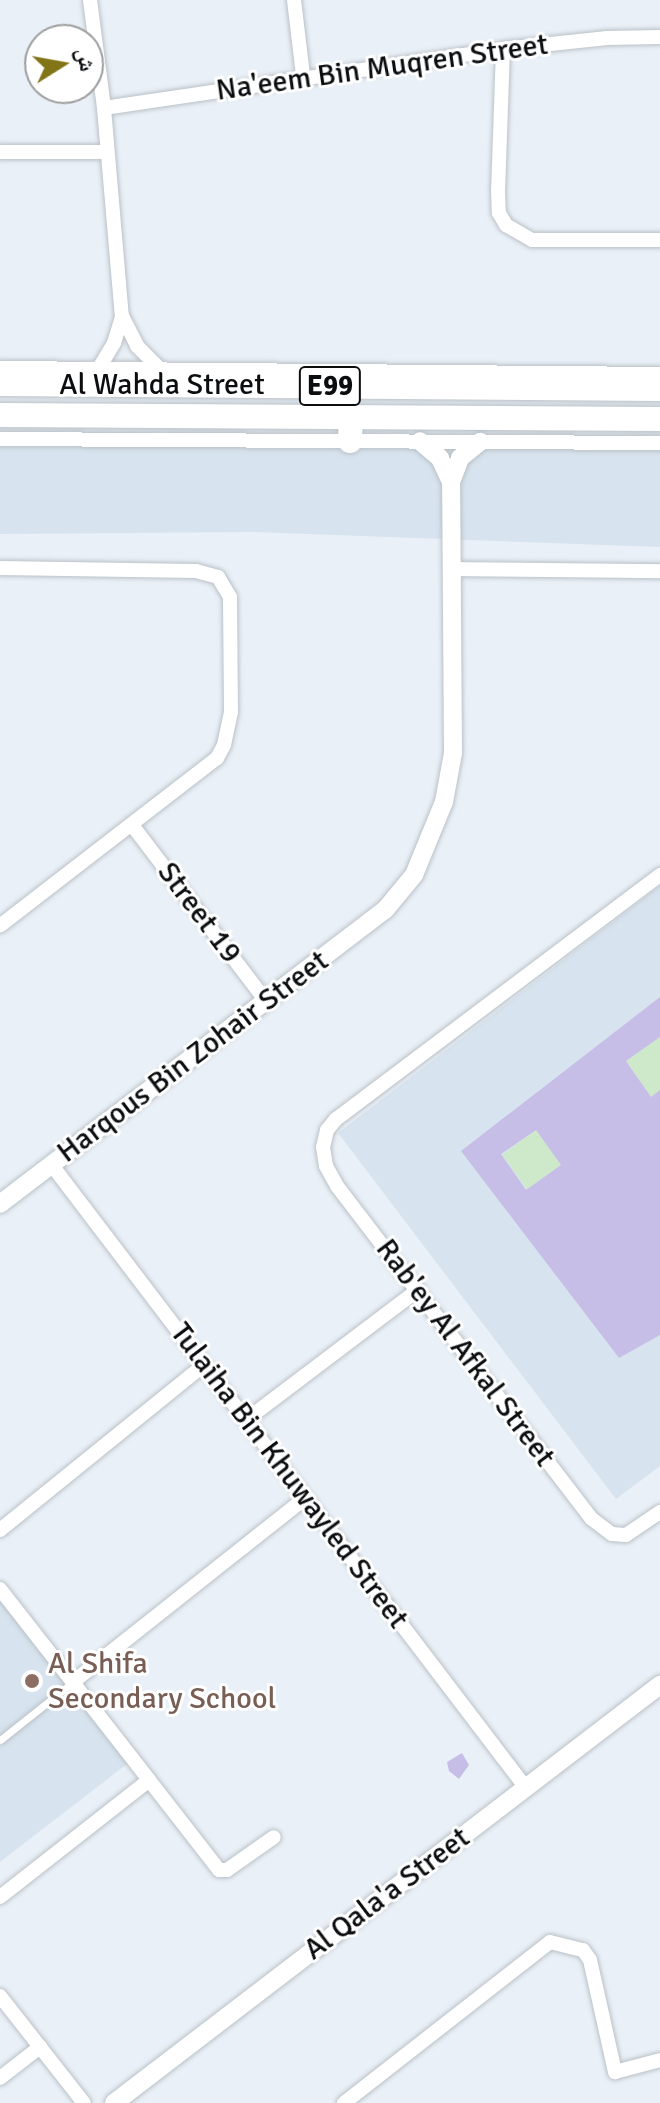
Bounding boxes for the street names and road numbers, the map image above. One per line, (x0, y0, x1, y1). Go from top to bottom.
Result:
street label: Na'eem Bin Muqren Street (214, 27, 550, 109)
road number: E99 (298, 362, 362, 410)
street label: Al Wahda Street (59, 367, 265, 403)
street label: Street 19 (149, 855, 249, 971)
street label: Harqous Bin Zohair Street (50, 943, 336, 1171)
street label: Rab'ey Al Afkal Street (368, 1232, 562, 1474)
street label: Tulaiha Bin Khuwayled Street (162, 1316, 416, 1636)
street label: Al Qala'a Street (297, 1820, 477, 1968)

